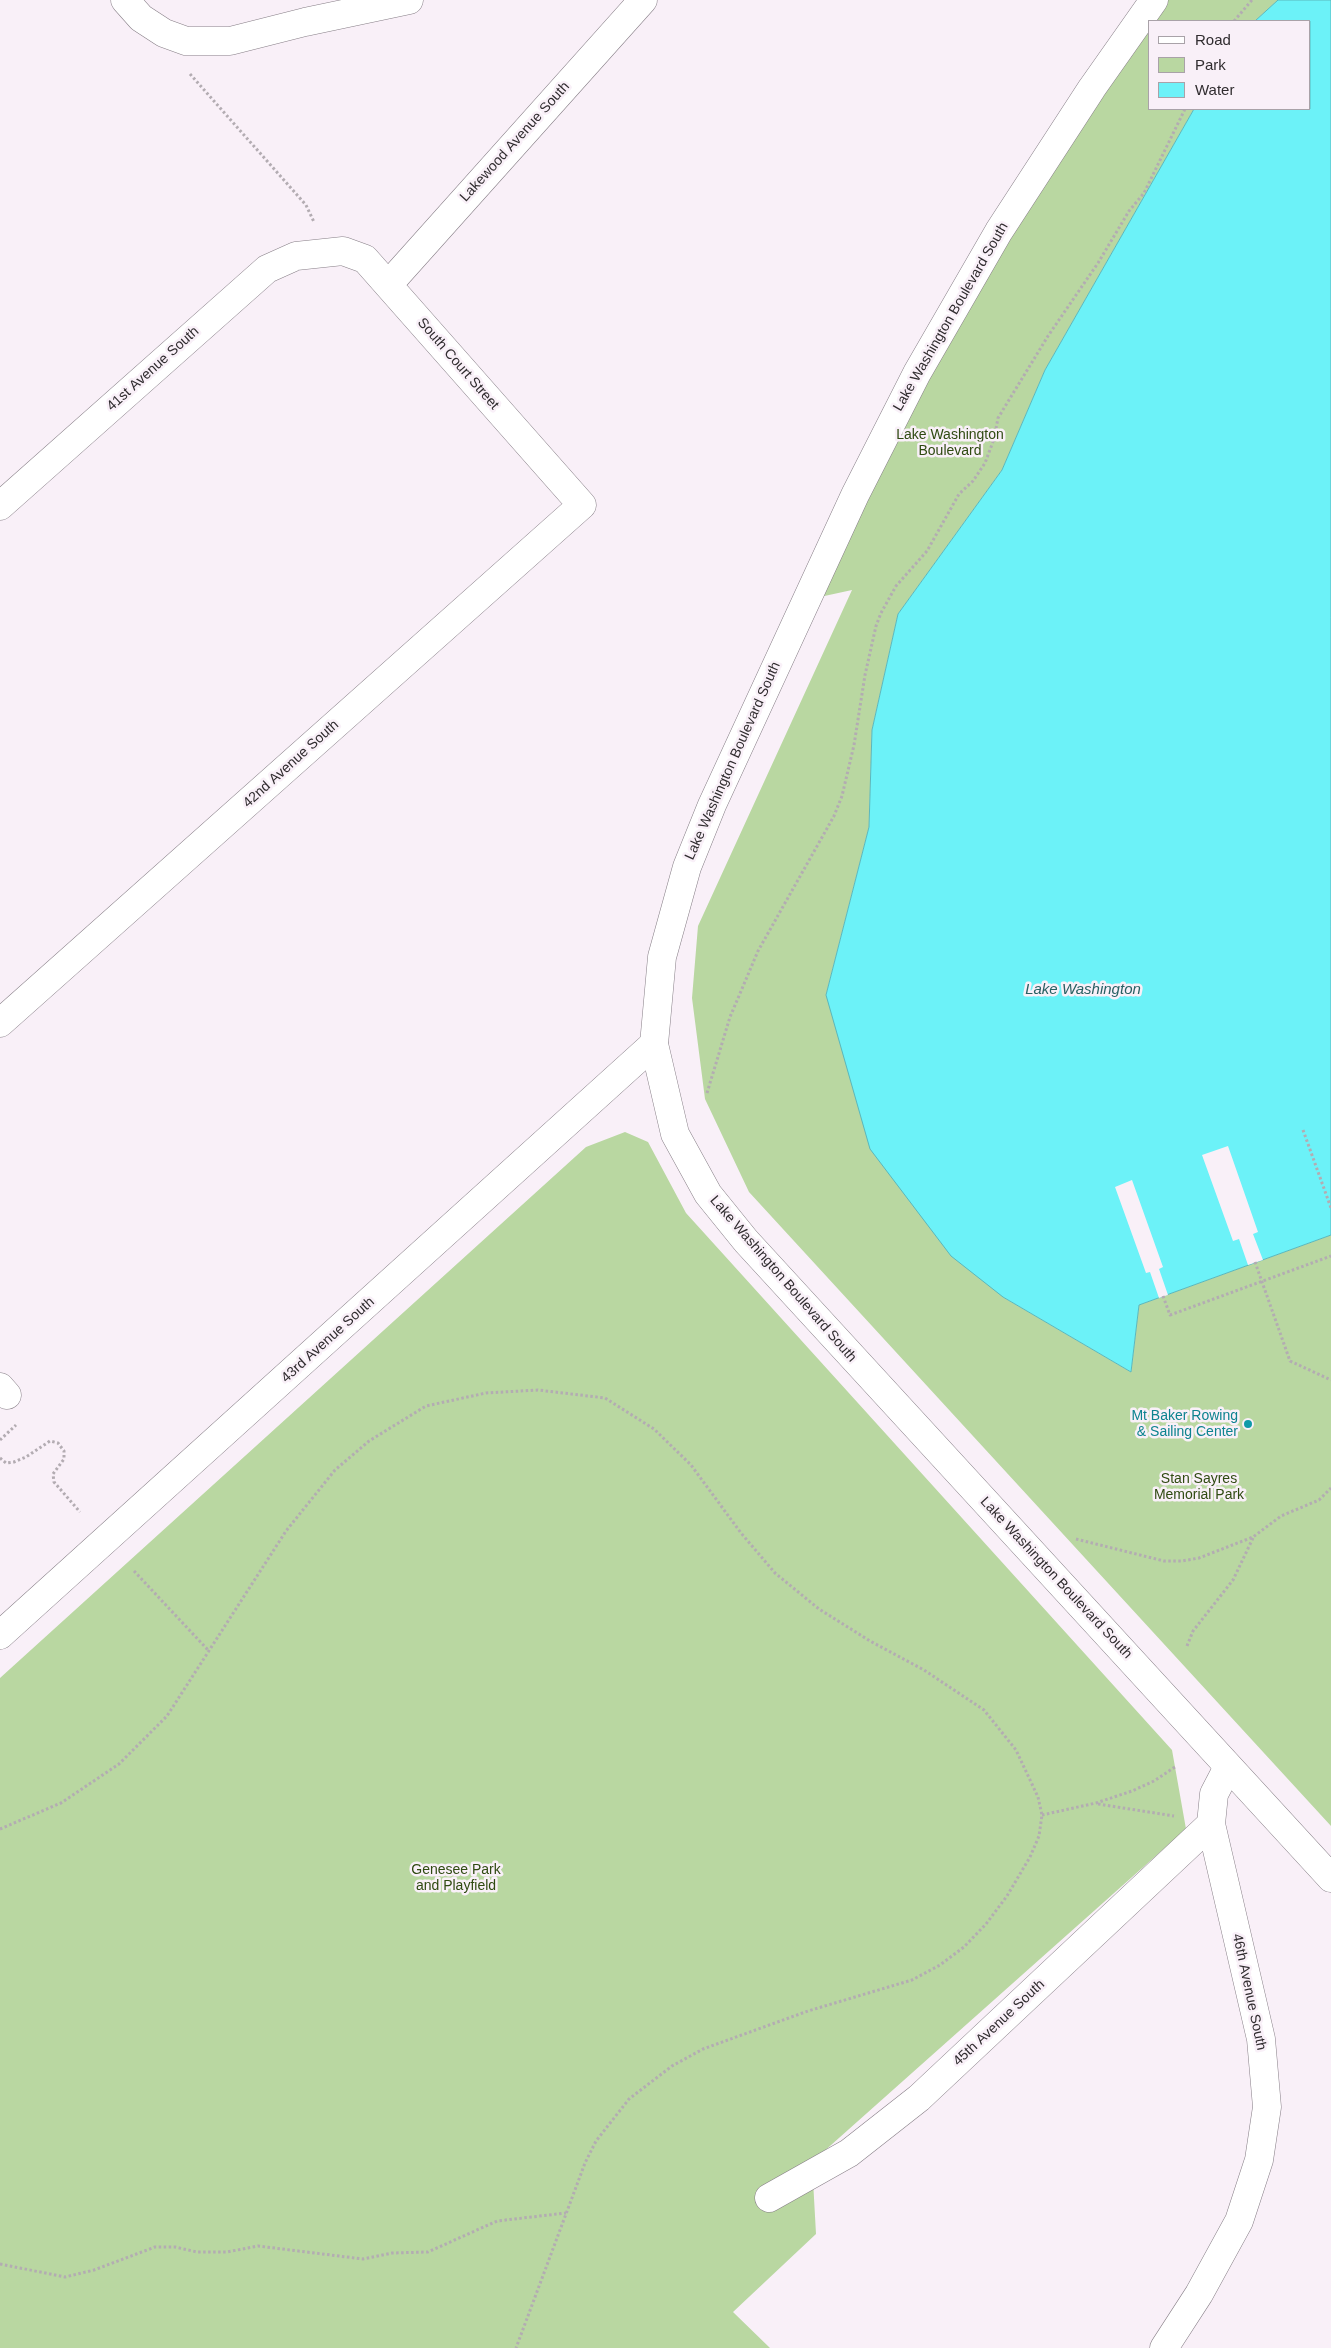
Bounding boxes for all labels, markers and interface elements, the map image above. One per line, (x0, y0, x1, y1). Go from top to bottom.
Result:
legend (1148, 20, 1311, 110)
text: Road (1195, 31, 1231, 48)
text: Park (1195, 56, 1226, 73)
street label: Lakewood Avenue South (457, 79, 573, 205)
text: Water (1195, 81, 1234, 98)
street label: Lake Washington Boulevard South (890, 220, 1012, 414)
street label: South Court Street (414, 315, 502, 413)
street label: 41st Avenue South (104, 323, 202, 415)
park label: Lake Washington Boulevard (896, 427, 1004, 460)
street label: Lake Washington Boulevard South (682, 659, 784, 863)
street label: 42nd Avenue South (240, 717, 342, 811)
water label: Lake Washington (1025, 981, 1141, 999)
street label: Lake Washington Boulevard South (706, 1192, 860, 1366)
street label: 43rd Avenue South (278, 1294, 378, 1386)
place label: Mt Baker Rowing & Sailing Center (1131, 1408, 1238, 1440)
marker: Mt Baker Rowing & Sailing Center (1242, 1418, 1254, 1430)
park label: Stan Sayres Memorial Park (1154, 1471, 1244, 1504)
street label: Lake Washington Boulevard South (977, 1494, 1135, 1662)
park label: Genesee Park and Playfield (411, 1862, 501, 1894)
street label: 46th Avenue South (1228, 1932, 1270, 2052)
street label: 45th Avenue South (950, 1976, 1048, 2070)

